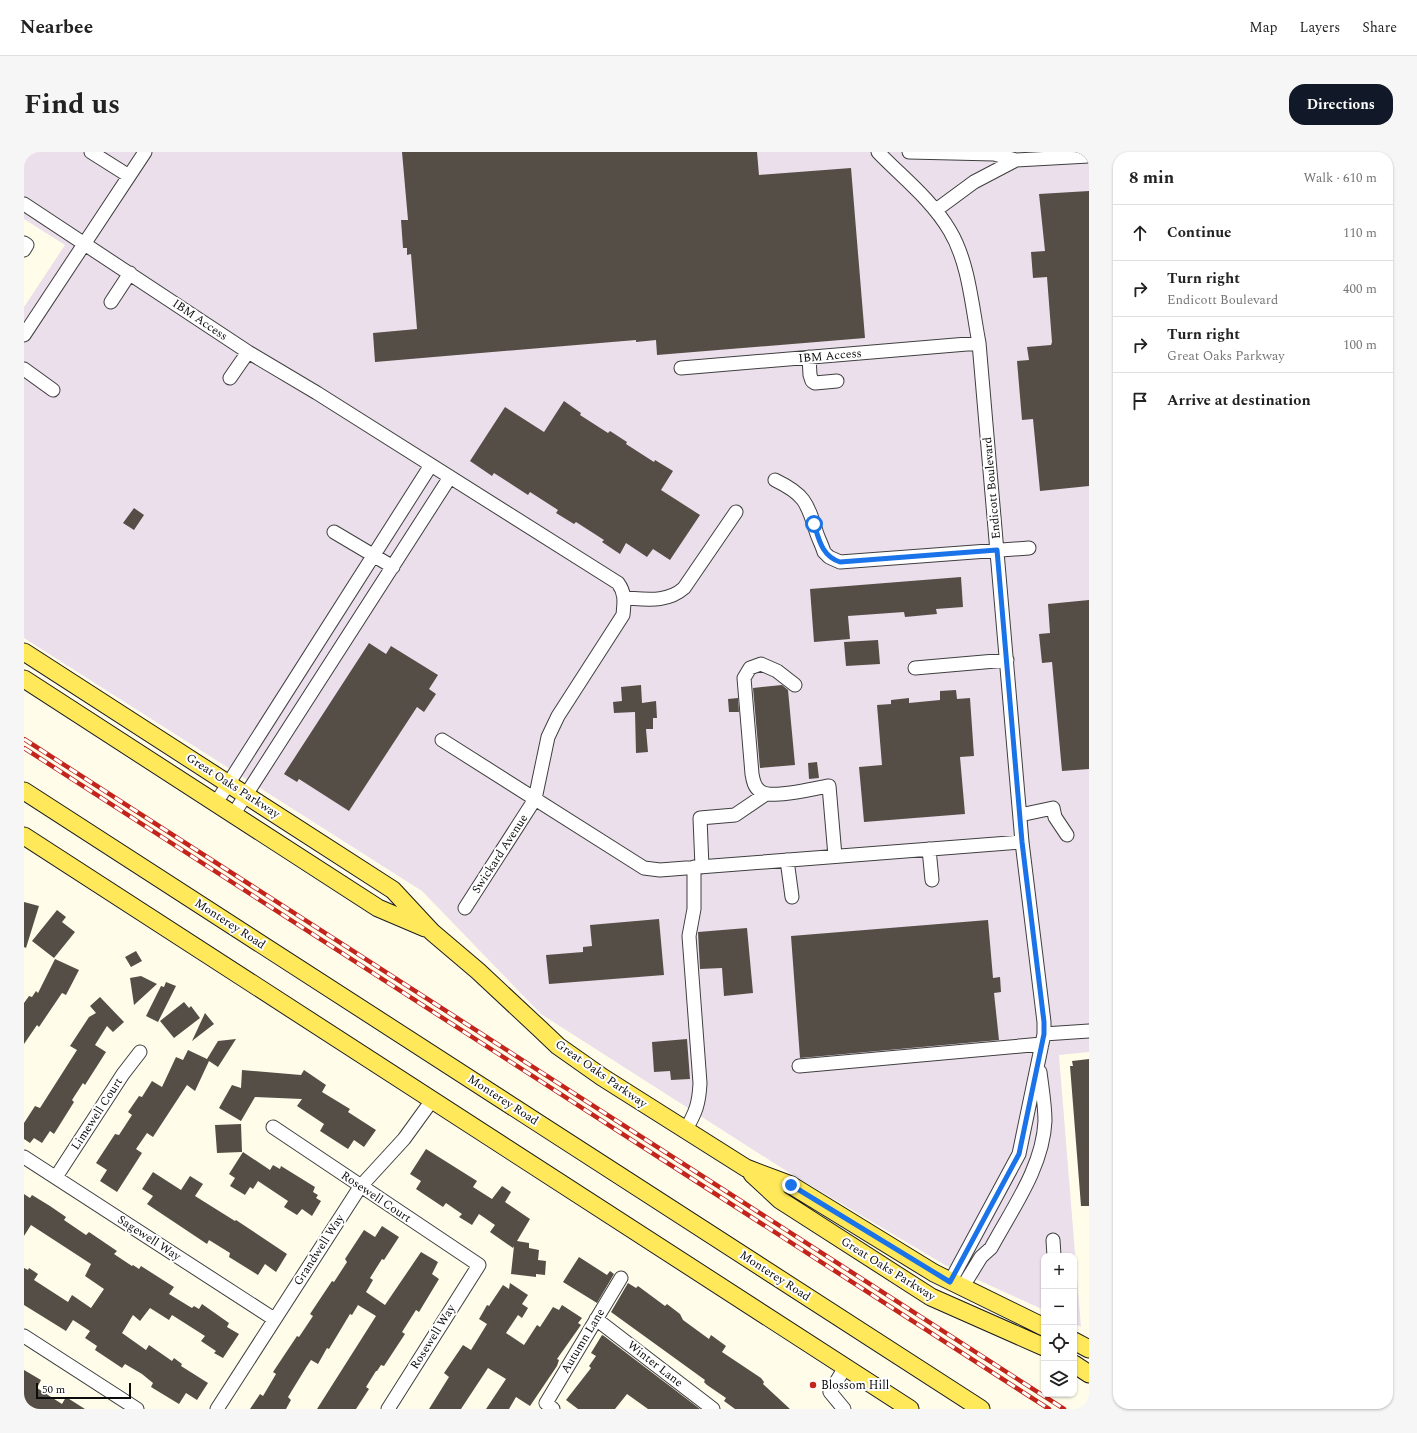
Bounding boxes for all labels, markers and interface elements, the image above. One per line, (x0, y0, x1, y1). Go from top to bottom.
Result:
text: Nearbee (20, 13, 93, 42)
text: Map (1249, 17, 1278, 38)
text: Layers (1300, 17, 1340, 38)
text: Share (1362, 17, 1397, 38)
text: Find us (24, 83, 120, 126)
button: Directions (1289, 84, 1393, 125)
text: 8 min (1129, 165, 1174, 191)
text: Walk · 610 m (1303, 168, 1377, 188)
text: Continue (1167, 221, 1232, 244)
icon: ahead (1129, 222, 1151, 244)
text: 110 m (1343, 223, 1377, 243)
text: Turn right (1167, 267, 1240, 290)
icon: right (1129, 278, 1151, 300)
text: 400 m (1343, 279, 1377, 299)
text: Endicott Boulevard (1167, 290, 1278, 310)
street label: IBM Access (168, 294, 232, 346)
text: Turn right (1167, 323, 1240, 346)
icon: right (1129, 334, 1151, 356)
text: 100 m (1343, 335, 1377, 355)
street label: IBM Access (798, 344, 862, 368)
text: Great Oaks Parkway (1167, 346, 1284, 366)
text: Arrive at destination (1167, 389, 1311, 412)
icon: arrive (1129, 390, 1151, 412)
street label: Endicott Boulevard (978, 436, 1006, 540)
route start (805, 515, 823, 533)
street label: Great Oaks Parkway (182, 748, 285, 824)
street label: Swickard Avenue (467, 810, 533, 898)
street label: Monterey Road (191, 894, 270, 954)
street label: Great Oaks Parkway (551, 1035, 652, 1114)
street label: Monterey Road (464, 1070, 543, 1130)
street label: Limewell Court (66, 1074, 128, 1154)
street label: Rosewell Court (337, 1166, 415, 1228)
route end (782, 1176, 800, 1194)
street label: Sagewell Way (113, 1210, 186, 1266)
street label: Grandwell Way (289, 1210, 350, 1289)
street label: Great Oaks Parkway (837, 1232, 940, 1306)
street label: Monterey Road (736, 1246, 815, 1306)
map controls (1041, 1253, 1077, 1397)
button: + (1041, 1253, 1077, 1289)
button: − (1041, 1289, 1077, 1325)
street label: Rosewell Way (405, 1300, 461, 1373)
street label: Autumn Lane (556, 1305, 610, 1377)
button: locate (1041, 1325, 1077, 1361)
street label: Winter Lane (623, 1336, 687, 1392)
button: layers (1041, 1361, 1077, 1397)
place label: Blossom Hill (821, 1376, 889, 1395)
marker: Blossom Hill (808, 1380, 818, 1390)
scale bar (36, 1381, 131, 1400)
text: 50 m (42, 1381, 65, 1398)

